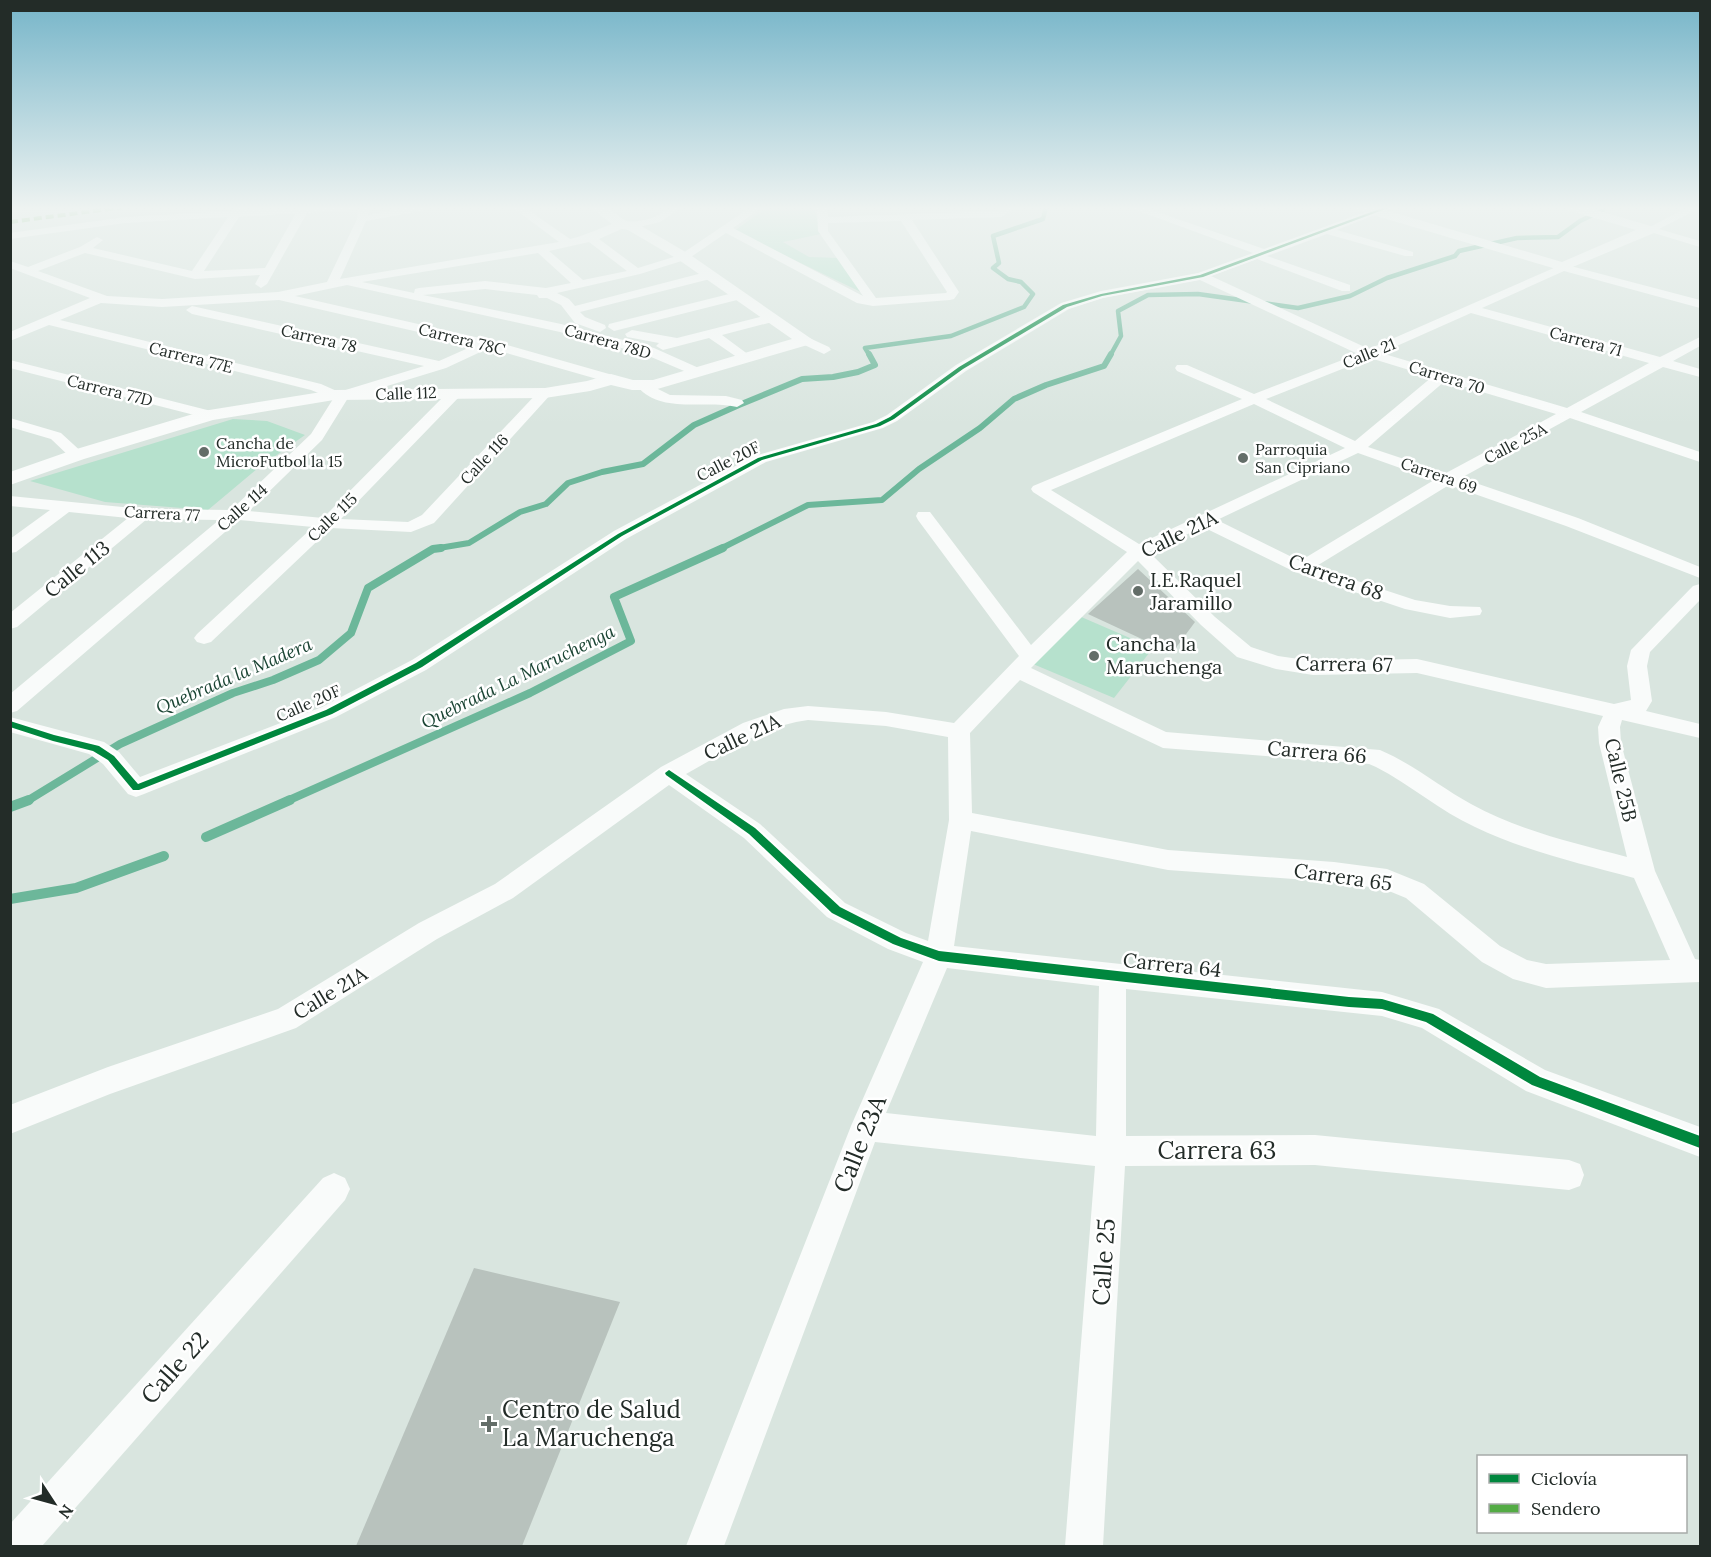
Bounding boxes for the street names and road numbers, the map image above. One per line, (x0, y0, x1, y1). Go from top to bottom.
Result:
street label: Carrera 78C (417, 319, 507, 359)
street label: Carrera 78D (562, 319, 654, 363)
street label: Carrera 78 (279, 320, 359, 356)
street label: Carrera 71 (1548, 322, 1625, 360)
street label: Calle 21 (1340, 333, 1399, 373)
street label: Carrera 77E (147, 337, 235, 377)
street label: Carrera 70 (1407, 356, 1487, 398)
street label: Carrera 77D (65, 370, 155, 410)
street label: Calle 112 (375, 382, 437, 404)
street label: Calle 25A (1480, 418, 1551, 468)
street label: Calle 116 (456, 430, 512, 488)
street label: Calle 20F (693, 436, 763, 485)
street label: Carrera 69 (1398, 453, 1480, 497)
street label: Calle 114 (213, 479, 272, 535)
street label: Calle 115 (303, 488, 361, 546)
street label: Carrera 77 (124, 501, 201, 525)
street label: Calle 21A (1136, 504, 1222, 563)
street label: Calle 113 (39, 535, 114, 603)
street label: Carrera 68 (1285, 548, 1387, 605)
street label: Carrera 67 (1295, 650, 1393, 677)
street label: Calle 20F (273, 680, 343, 726)
street label: Calle 21A (699, 708, 785, 765)
street label: Carrera 66 (1266, 735, 1368, 768)
street label: Calle 25B (1600, 735, 1643, 824)
street label: Carrera 65 (1292, 857, 1394, 896)
street label: Carrera 64 (1122, 947, 1223, 982)
street label: Calle 21A (288, 960, 372, 1024)
street label: Calle 23A (826, 1090, 893, 1197)
street label: Carrera 63 (1158, 1135, 1276, 1166)
street label: Calle 25 (1085, 1217, 1122, 1307)
street label: Calle 22 (134, 1325, 215, 1410)

